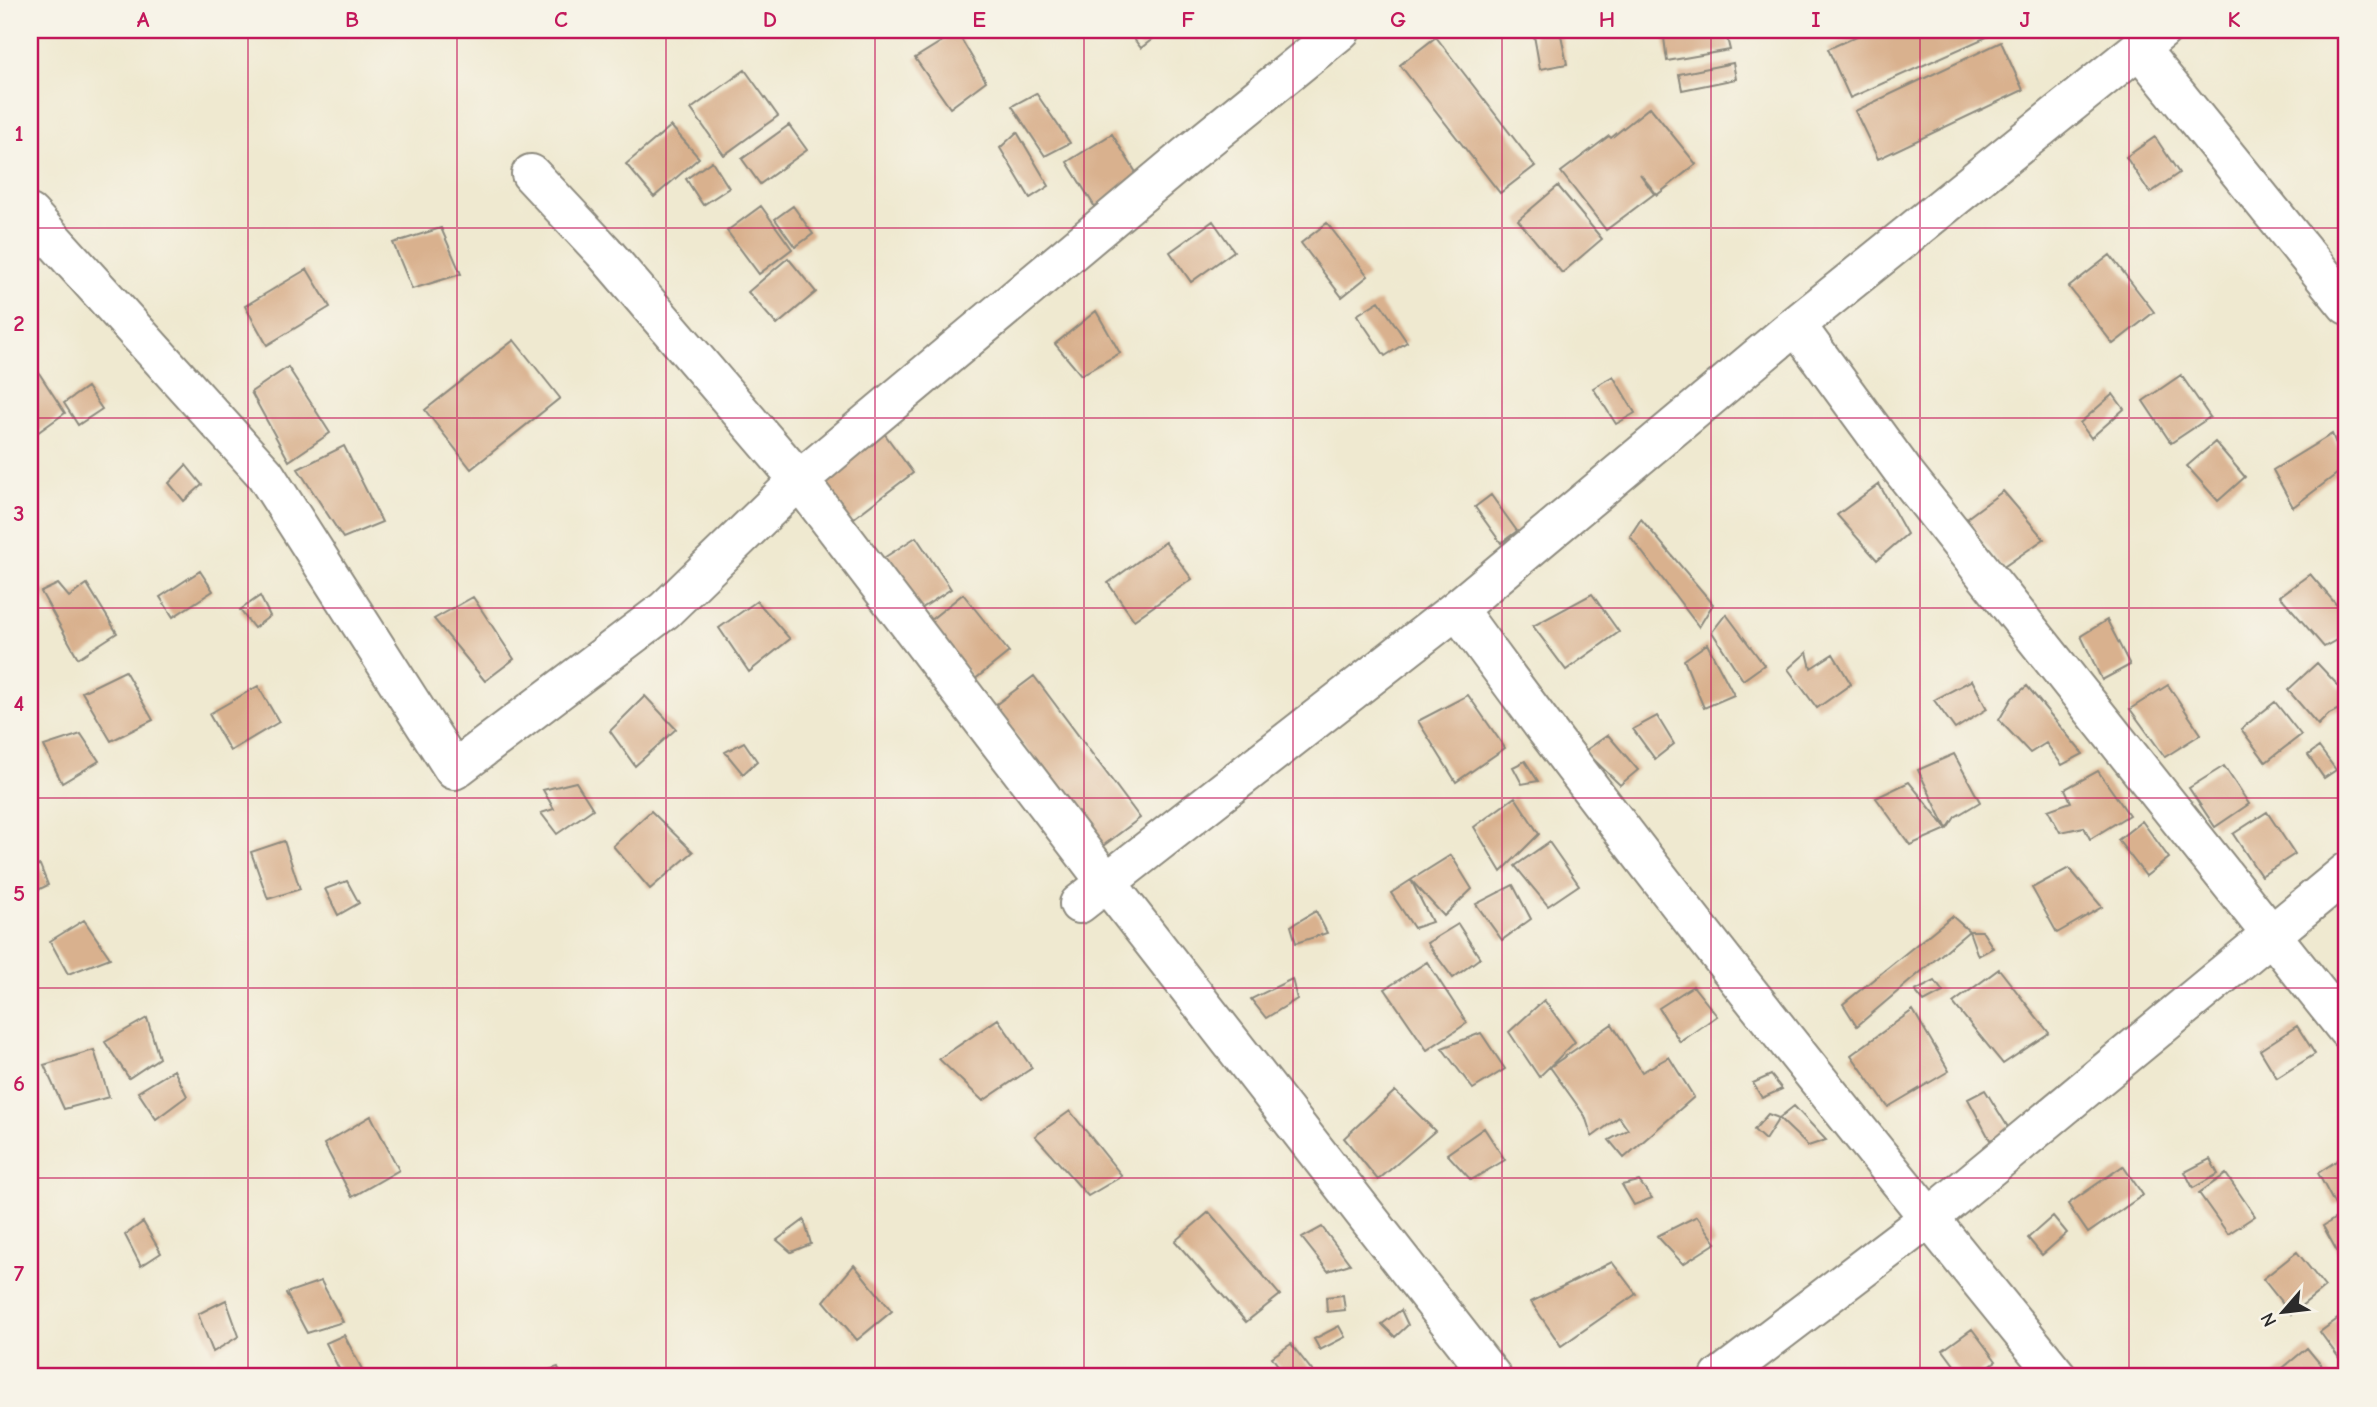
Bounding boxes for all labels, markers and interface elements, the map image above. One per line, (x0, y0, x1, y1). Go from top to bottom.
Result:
text: A (137, 6, 150, 33)
text: B (345, 6, 359, 33)
text: C (554, 6, 568, 33)
text: D (763, 6, 777, 33)
text: E (972, 6, 986, 33)
text: F (1181, 6, 1195, 33)
text: G (1390, 6, 1406, 33)
text: H (1599, 6, 1615, 33)
text: I (1811, 6, 1821, 33)
text: J (2020, 6, 2031, 33)
text: K (2228, 6, 2241, 33)
text: 1 (14, 120, 24, 147)
text: 2 (13, 310, 25, 337)
text: 3 (13, 500, 25, 527)
text: 4 (14, 690, 25, 717)
text: 5 (13, 880, 25, 907)
text: 6 (13, 1070, 25, 1097)
text: 7 (14, 1260, 25, 1287)
north arrow (2248, 1278, 2318, 1348)
text: N (2256, 1309, 2281, 1330)

